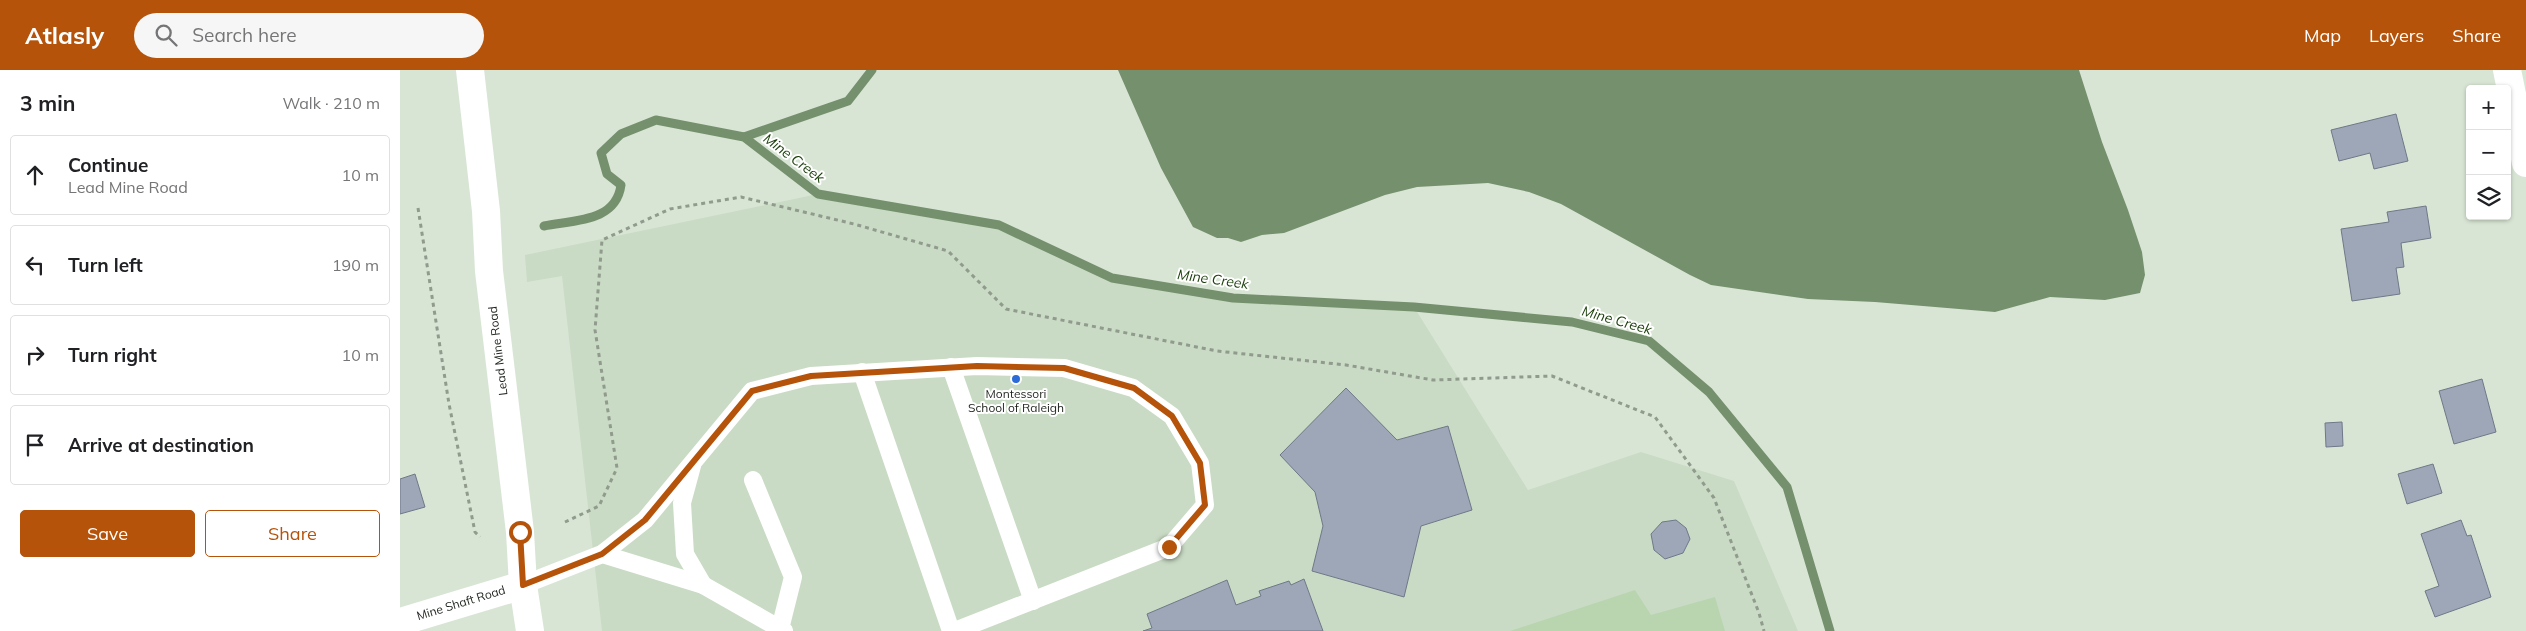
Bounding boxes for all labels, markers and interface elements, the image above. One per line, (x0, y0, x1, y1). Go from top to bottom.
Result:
search box (134, 13, 484, 58)
text: Atlasly (25, 20, 104, 50)
icon: search (152, 21, 180, 49)
text: Search here (192, 23, 297, 47)
text: Map (2304, 24, 2341, 47)
text: Layers (2369, 24, 2424, 47)
text: Share (2452, 24, 2501, 47)
map controls (2466, 85, 2511, 220)
button: + (2466, 85, 2511, 130)
text: 3 min (20, 90, 75, 116)
text: Walk · 210 m (282, 93, 380, 113)
water label: Mine Creek (760, 129, 829, 187)
button: − (2466, 130, 2511, 175)
text: Continue (68, 153, 148, 177)
icon: ahead (21, 161, 49, 189)
text: 10 m (342, 165, 379, 185)
button: layers (2466, 175, 2511, 220)
text: Lead Mine Road (68, 177, 188, 197)
icon: left (21, 251, 49, 279)
text: Turn left (68, 253, 143, 277)
text: 190 m (332, 255, 379, 275)
water label: Mine Creek (1176, 265, 1251, 293)
water label: Mine Creek (1580, 301, 1655, 339)
street label: Lead Mine Road (485, 306, 510, 397)
icon: right (21, 341, 49, 369)
text: Turn right (68, 343, 157, 367)
text: 10 m (342, 345, 379, 365)
marker: Montessori School of Raleigh (1010, 373, 1022, 385)
place label: Montessori School of Raleigh (968, 386, 1064, 415)
icon: arrive (21, 431, 49, 459)
text: Arrive at destination (68, 433, 254, 457)
button: Save (20, 510, 195, 557)
button: Share (205, 510, 380, 557)
route start (509, 521, 532, 544)
route end (1158, 536, 1181, 559)
street label: Mine Shaft Road (415, 582, 507, 623)

